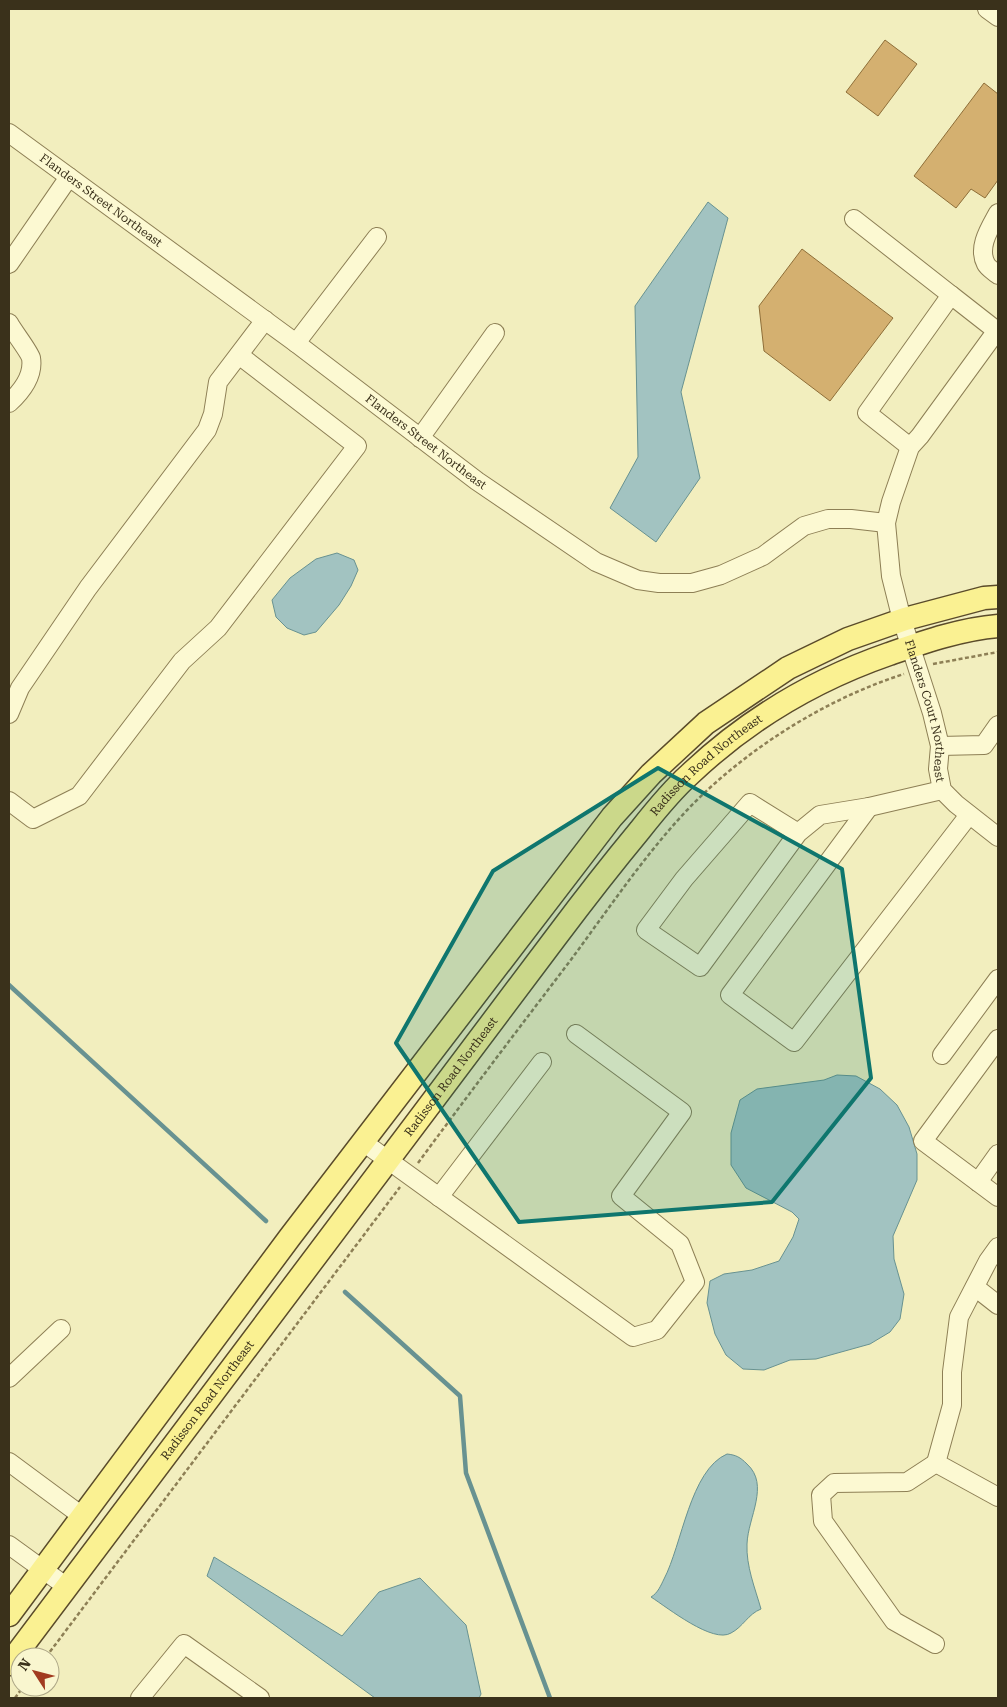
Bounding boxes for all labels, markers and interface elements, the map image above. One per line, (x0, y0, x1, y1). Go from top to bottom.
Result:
street label: Flanders Street Northeast (37, 151, 165, 250)
street label: Flanders Street Northeast (363, 392, 489, 493)
street label: Flanders Court Northeast (902, 638, 947, 784)
street label: Radisson Road Northeast (647, 711, 765, 819)
street label: Radisson Road Northeast (402, 1014, 501, 1139)
street label: Radisson Road Northeast (158, 1337, 257, 1463)
north arrow (10, 1647, 60, 1697)
text: N (15, 1655, 34, 1673)

